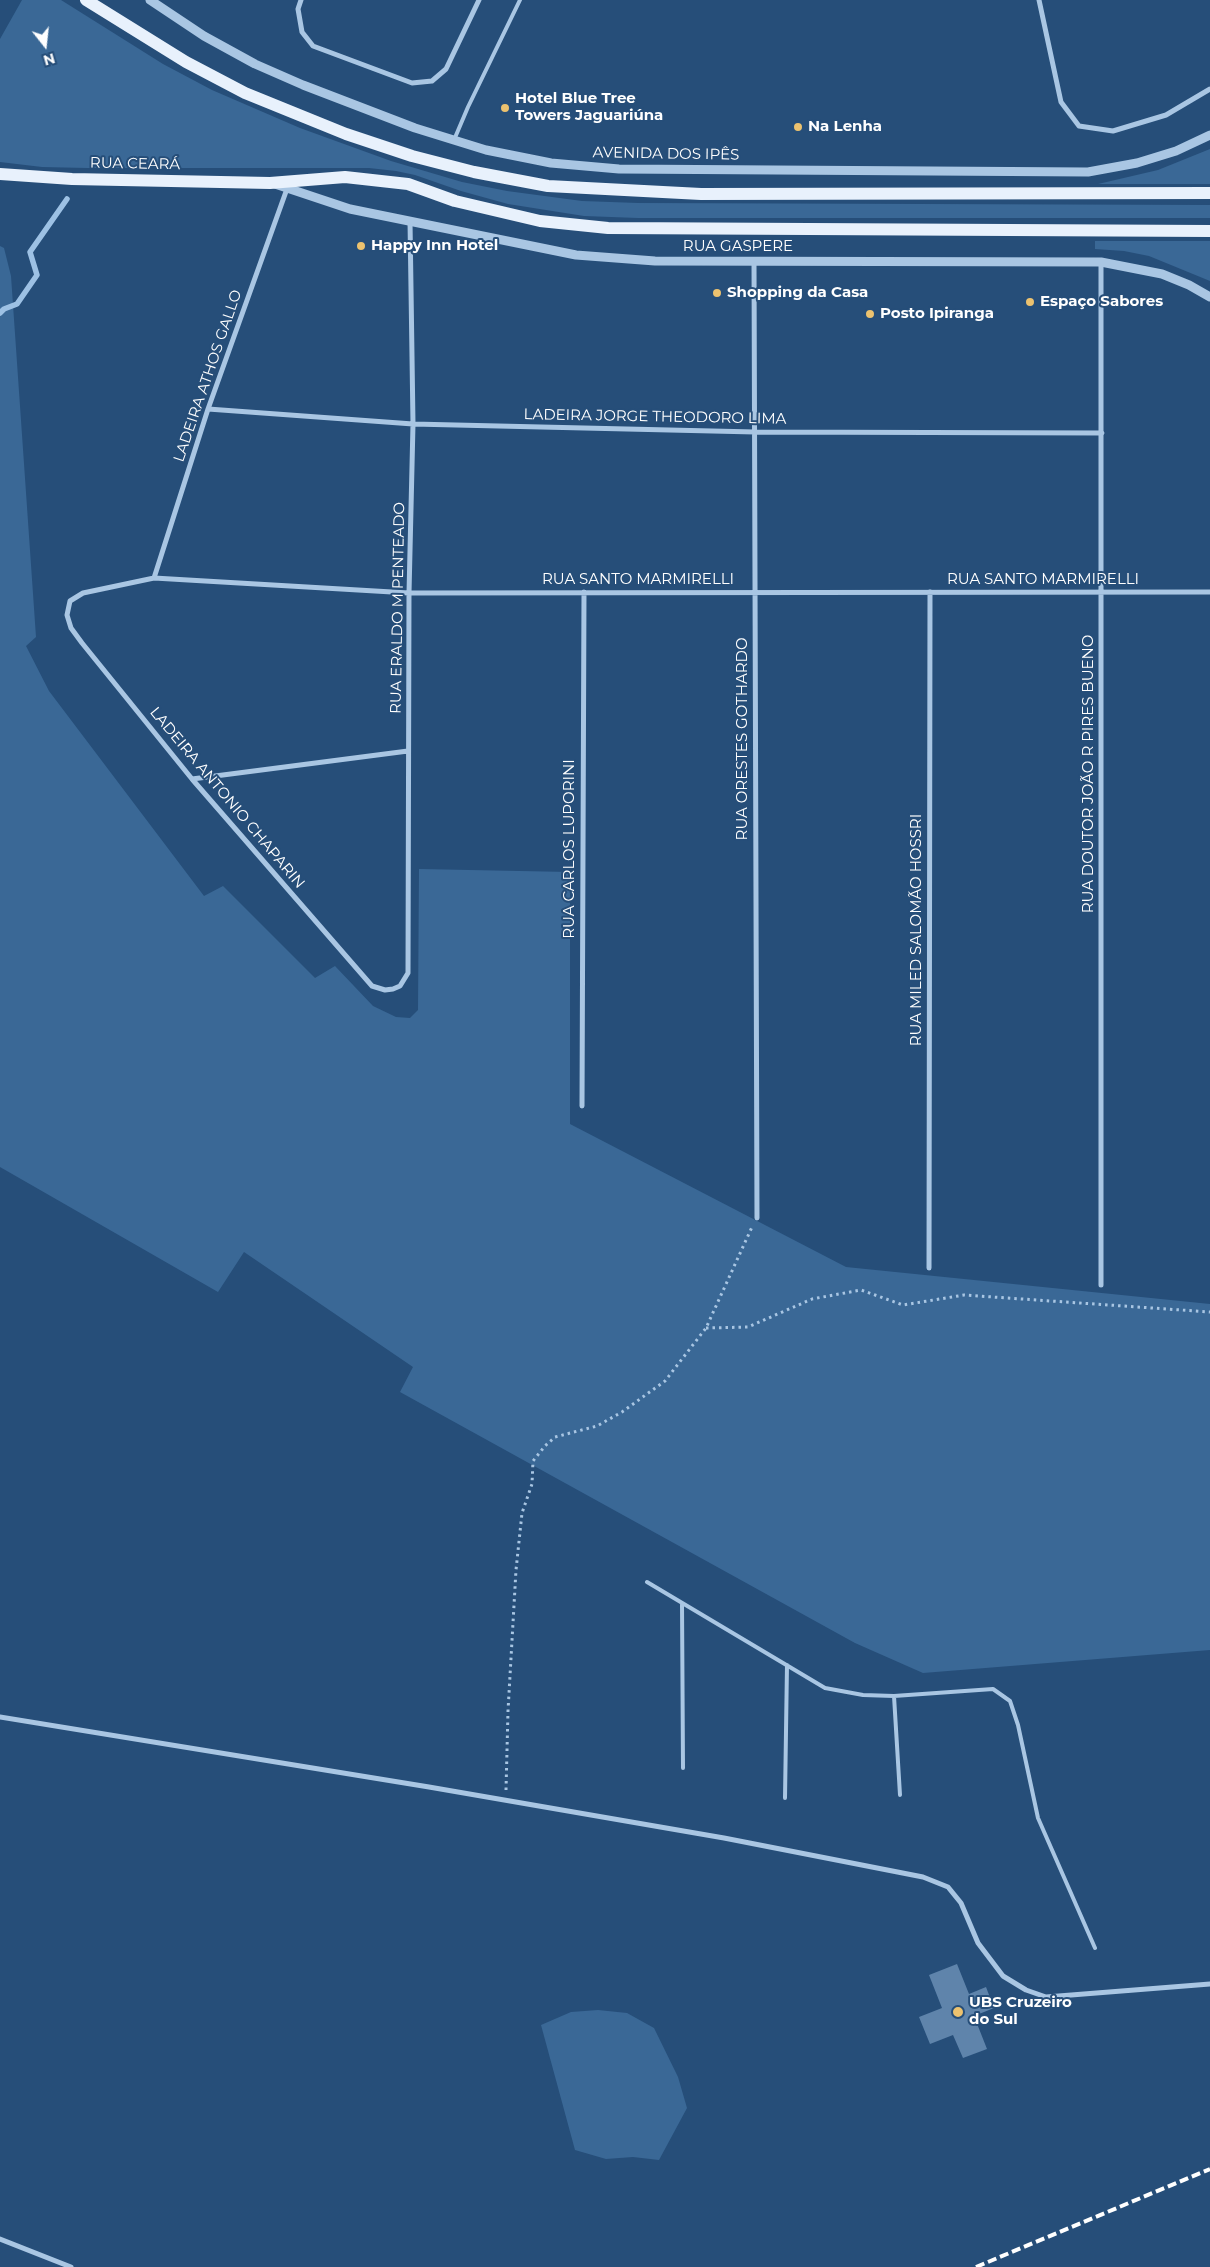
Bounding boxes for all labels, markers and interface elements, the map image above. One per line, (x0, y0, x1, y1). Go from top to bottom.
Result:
north arrow (20, 20, 70, 70)
text: N (41, 49, 57, 70)
place label: Hotel Blue Tree Towers Jaguariúna (515, 90, 663, 125)
marker: Hotel Blue Tree Towers Jaguariúna (499, 102, 511, 114)
place label: Na Lenha (808, 118, 882, 136)
marker: Na Lenha (792, 121, 804, 133)
street label: AVENIDA DOS IPÊS (593, 144, 739, 164)
street label: RUA CEARÁ (90, 154, 180, 174)
place label: Happy Inn Hotel (371, 237, 498, 255)
street label: RUA GASPERE (683, 238, 793, 256)
marker: Happy Inn Hotel (355, 240, 367, 252)
place label: Shopping da Casa (727, 284, 868, 302)
street label: LADEIRA ATHOS GALLO (170, 287, 246, 465)
marker: Shopping da Casa (711, 287, 723, 299)
place label: Espaço Sabores (1040, 293, 1163, 311)
marker: Espaço Sabores (1024, 296, 1036, 308)
place label: Posto Ipiranga (880, 305, 994, 323)
marker: Posto Ipiranga (864, 308, 876, 320)
street label: LADEIRA JORGE THEODORO LIMA (523, 406, 787, 428)
street label: RUA ERALDO M PENTEADO (387, 502, 409, 714)
street label: RUA SANTO MARMIRELLI (542, 571, 734, 589)
street label: RUA SANTO MARMIRELLI (947, 571, 1139, 589)
street label: RUA DOUTOR JOÃO R PIRES BUENO (1080, 635, 1098, 913)
street label: RUA ORESTES GOTHARDO (734, 638, 752, 840)
street label: LADEIRA ANTONIO CHAPARIN (146, 704, 308, 892)
street label: RUA CARLOS LUPORINI (561, 759, 579, 939)
street label: RUA MILED SALOMÃO HOSSRI (908, 814, 926, 1046)
place label: UBS Cruzeiro do Sul (969, 1994, 1072, 2029)
marker: UBS Cruzeiro do Sul (951, 2005, 965, 2019)

